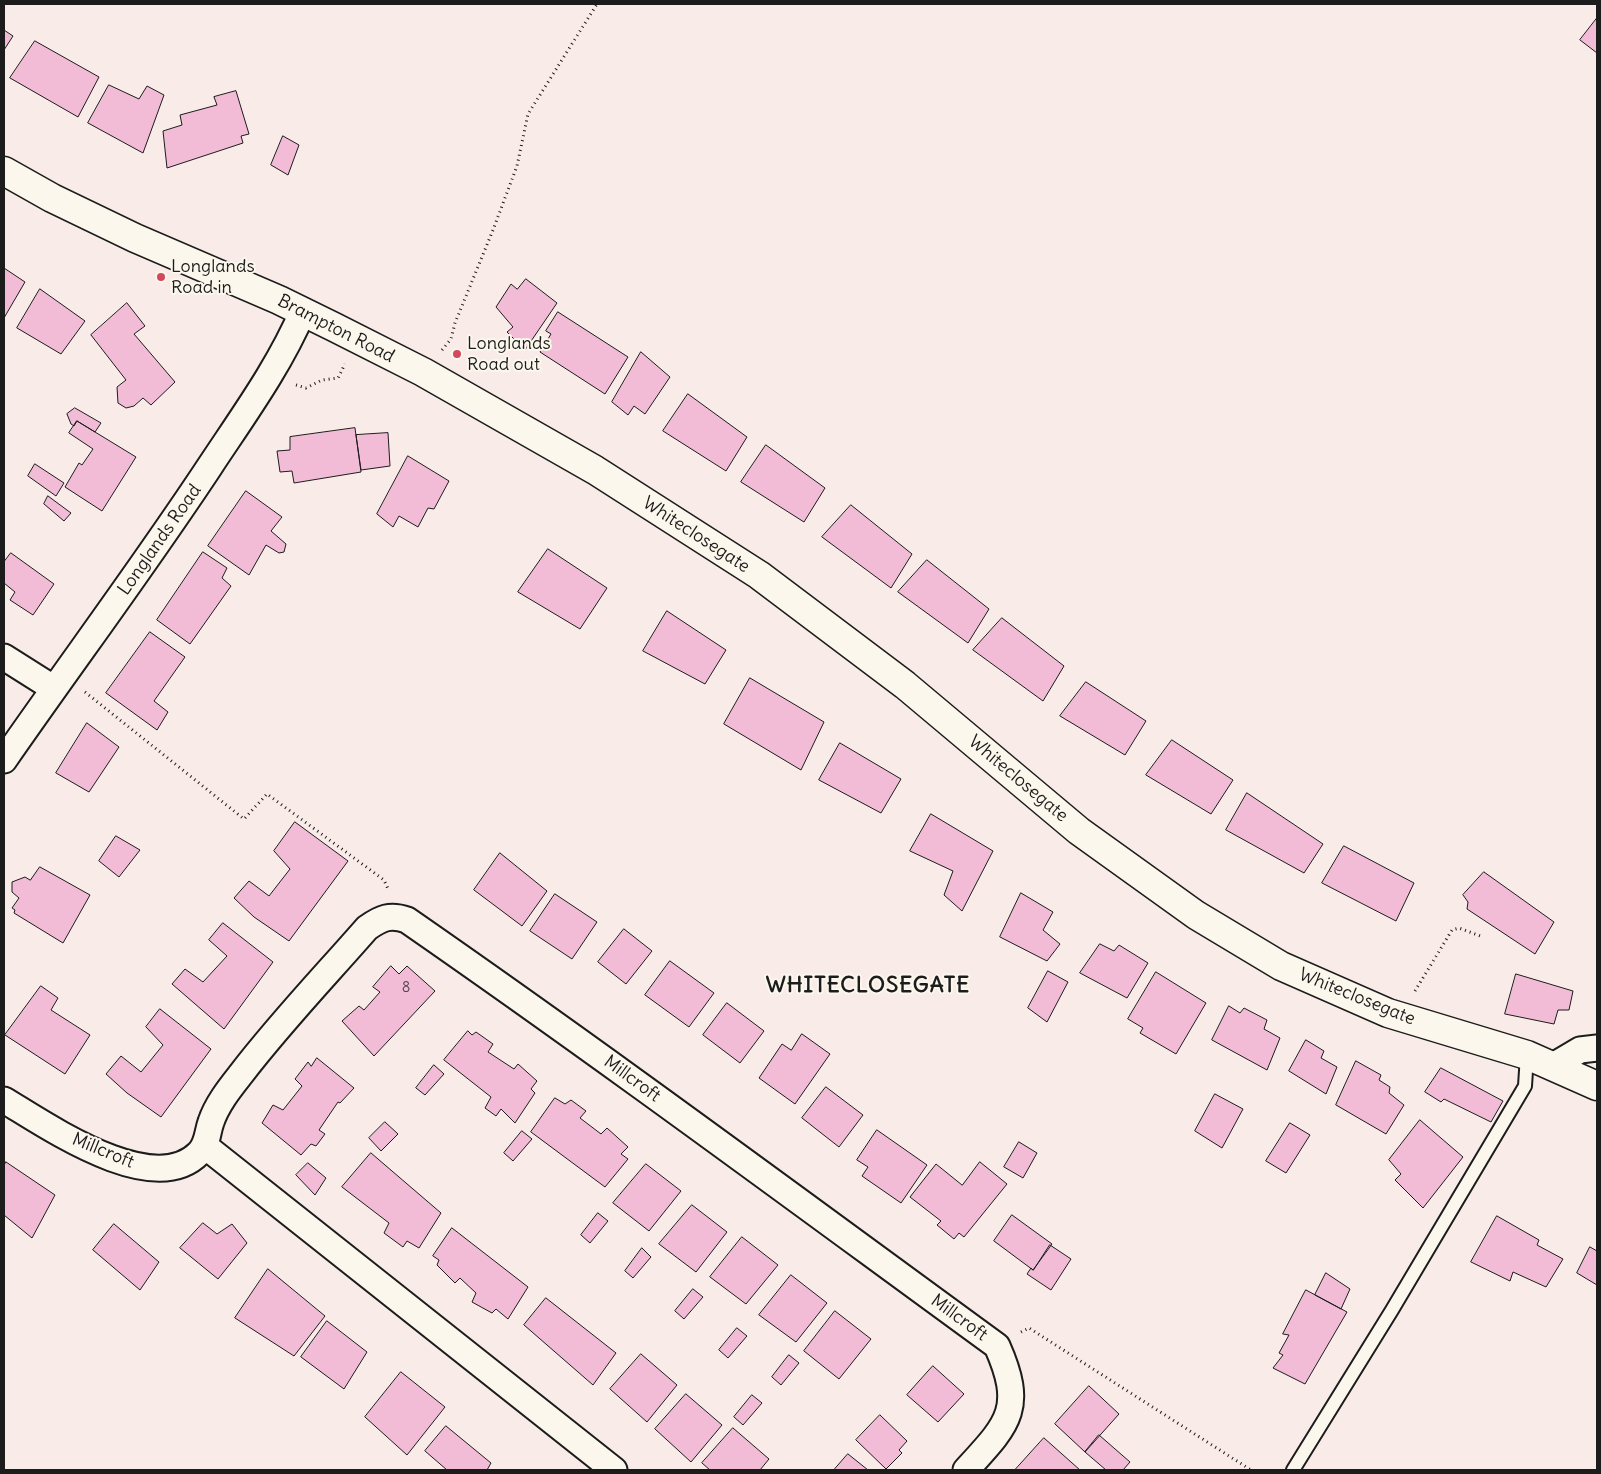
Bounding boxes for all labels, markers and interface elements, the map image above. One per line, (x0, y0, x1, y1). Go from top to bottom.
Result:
place label: Longlands Road in (171, 256, 255, 298)
marker: Longlands Road in (155, 271, 167, 283)
street label: Brampton Road (274, 290, 398, 368)
place label: Longlands Road out (467, 333, 551, 376)
marker: Longlands Road out (451, 348, 463, 360)
street label: Longlands Road (114, 480, 206, 600)
street label: Whiteclosegate (638, 492, 754, 578)
street label: Whiteclosegate (964, 731, 1072, 827)
street label: Whiteclosegate (1296, 964, 1418, 1030)
district label: WHITECLOSEGATE (764, 973, 972, 999)
house number: 8 (402, 979, 410, 997)
street label: Millcroft (599, 1051, 665, 1107)
street label: Millcroft (69, 1129, 137, 1173)
street label: Millcroft (926, 1290, 992, 1346)

